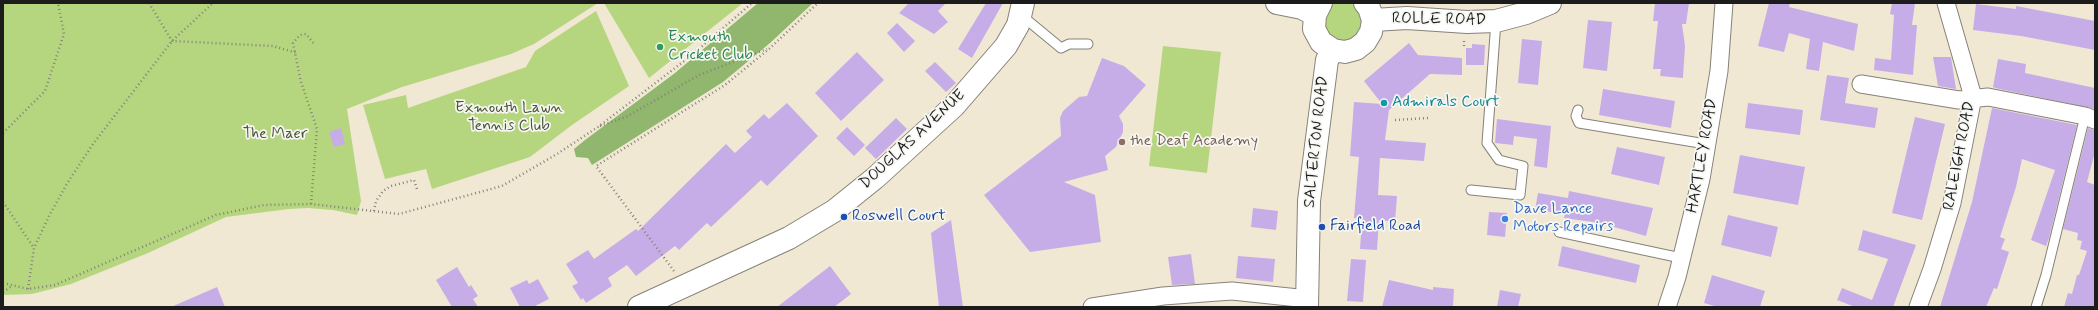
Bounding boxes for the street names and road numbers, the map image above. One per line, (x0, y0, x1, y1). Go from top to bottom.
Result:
street label: ROLLE ROAD (1392, 10, 1486, 30)
street label: SALTERTON ROAD (1301, 75, 1333, 209)
street label: DOUGLAS AVENUE (856, 86, 970, 194)
street label: HARTLEY ROAD (1683, 97, 1723, 215)
street label: RALEIGH ROAD (1940, 100, 1980, 212)

